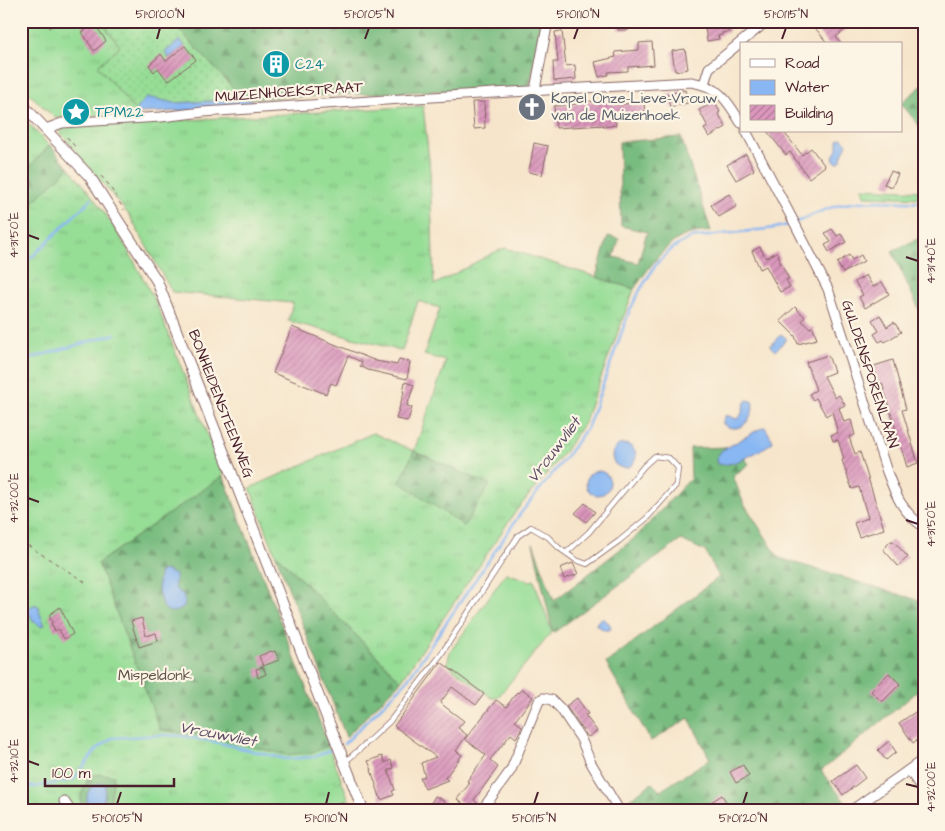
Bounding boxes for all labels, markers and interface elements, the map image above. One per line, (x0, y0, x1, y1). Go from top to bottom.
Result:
text: 51°01'00"N (135, 6, 185, 23)
text: 51°01'05"N (344, 6, 395, 23)
text: 51°01'10"N (556, 6, 600, 23)
text: 51°01'15"N (764, 6, 809, 23)
legend (740, 42, 902, 132)
building icon: C24 (261, 49, 291, 79)
text: Road (785, 53, 820, 74)
place label: C24 (295, 54, 324, 75)
street label: MUIZENHOEKSTRAAT (214, 76, 364, 108)
text: Water (785, 77, 829, 98)
place label: Kapel Onze-Lieve-Vrouw van de Muizenhoek (551, 88, 717, 126)
church icon: Kapel Onze-Lieve-Vrouw van de Muizenhoek (517, 92, 547, 122)
place icon: TPM22 (61, 97, 91, 127)
place label: TPM22 (95, 102, 144, 123)
text: Building (785, 103, 833, 125)
text: 4°31'50"E (6, 212, 23, 258)
text: 4°31'40"E (923, 238, 940, 284)
street label: GULDENSPORENLAAN (836, 297, 904, 451)
street label: BONHEIDENSTEENWEG (183, 327, 259, 482)
water label: Vrouwvliet (522, 411, 587, 487)
text: 4°32'00"E (6, 473, 23, 523)
text: 4°31'50"E (923, 501, 940, 547)
park label: Mispeldonk (118, 665, 192, 686)
water label: Vrouwvliet (178, 716, 260, 752)
text: 4°32'10"E (6, 739, 23, 783)
scale bar (45, 756, 174, 788)
text: 4°32'00"E (923, 762, 940, 812)
text: 100 m (52, 763, 91, 784)
text: 51°01'05"N (92, 810, 143, 827)
text: 51°01'10"N (304, 810, 348, 827)
text: 51°01'15"N (512, 810, 557, 827)
text: 51°01'20"N (719, 810, 768, 827)

